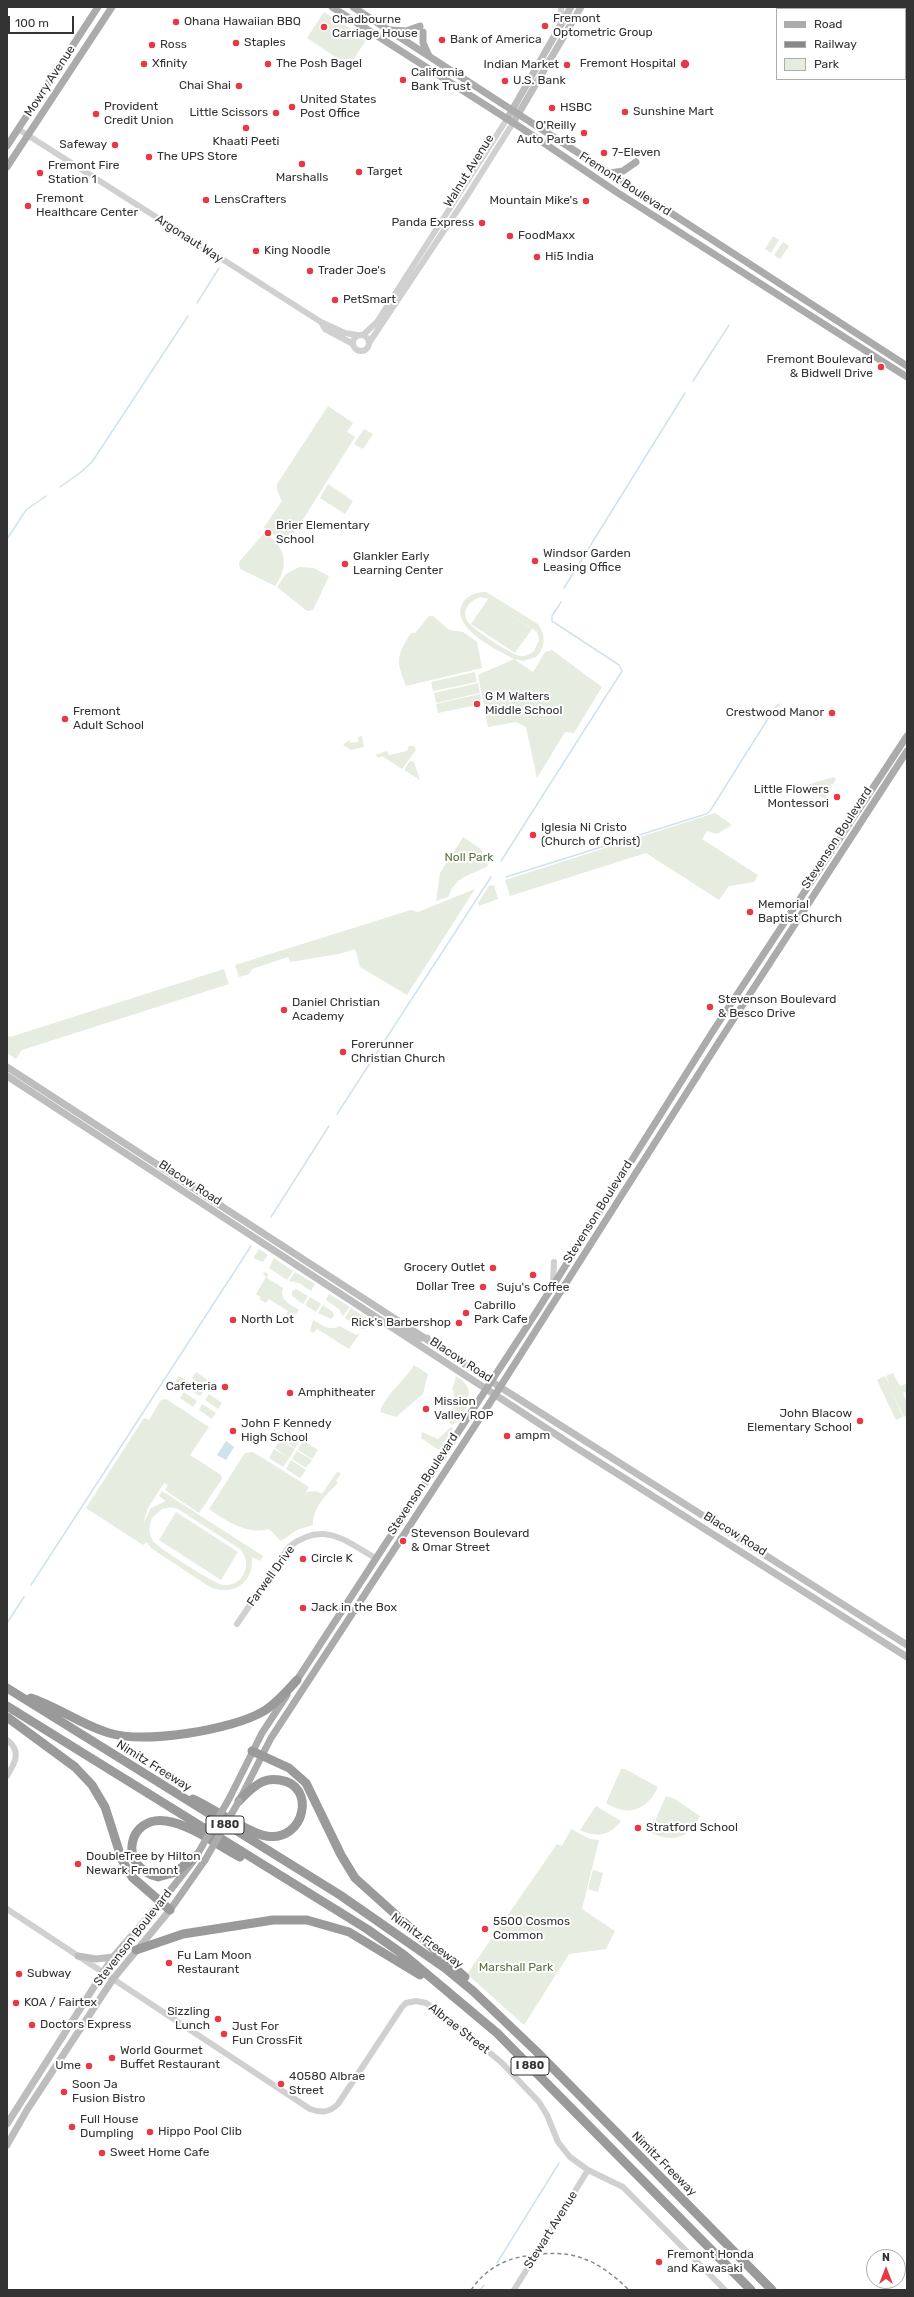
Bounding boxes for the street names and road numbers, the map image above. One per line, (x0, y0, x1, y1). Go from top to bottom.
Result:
street label: Mowry Avenue (22, 43, 78, 119)
street label: Walnut Avenue (441, 132, 497, 210)
street label: Fremont Boulevard (576, 149, 674, 219)
street label: Argonaut Way (152, 212, 226, 266)
street label: Stevenson Boulevard (799, 784, 875, 892)
street label: Blacow Road (156, 1157, 224, 1209)
street label: Stevenson Boulevard (561, 1158, 635, 1266)
street label: Blacow Road (427, 1334, 495, 1386)
street label: Stevenson Boulevard (385, 1430, 461, 1538)
street label: Blacow Road (701, 1509, 769, 1559)
street label: Farwell Drive (244, 1543, 298, 1609)
street label: Nimitz Freeway (114, 1737, 194, 1795)
road number: I 880 (206, 1816, 244, 1834)
street label: Stevenson Boulevard (91, 1887, 175, 1989)
street label: Nimitz Freeway (388, 1910, 466, 1972)
street label: Albrae Street (426, 2001, 492, 2057)
road number: I 880 (511, 2057, 549, 2075)
street label: Nimitz Freeway (629, 2129, 699, 2199)
street label: Stewart Avenue (521, 2188, 581, 2272)

